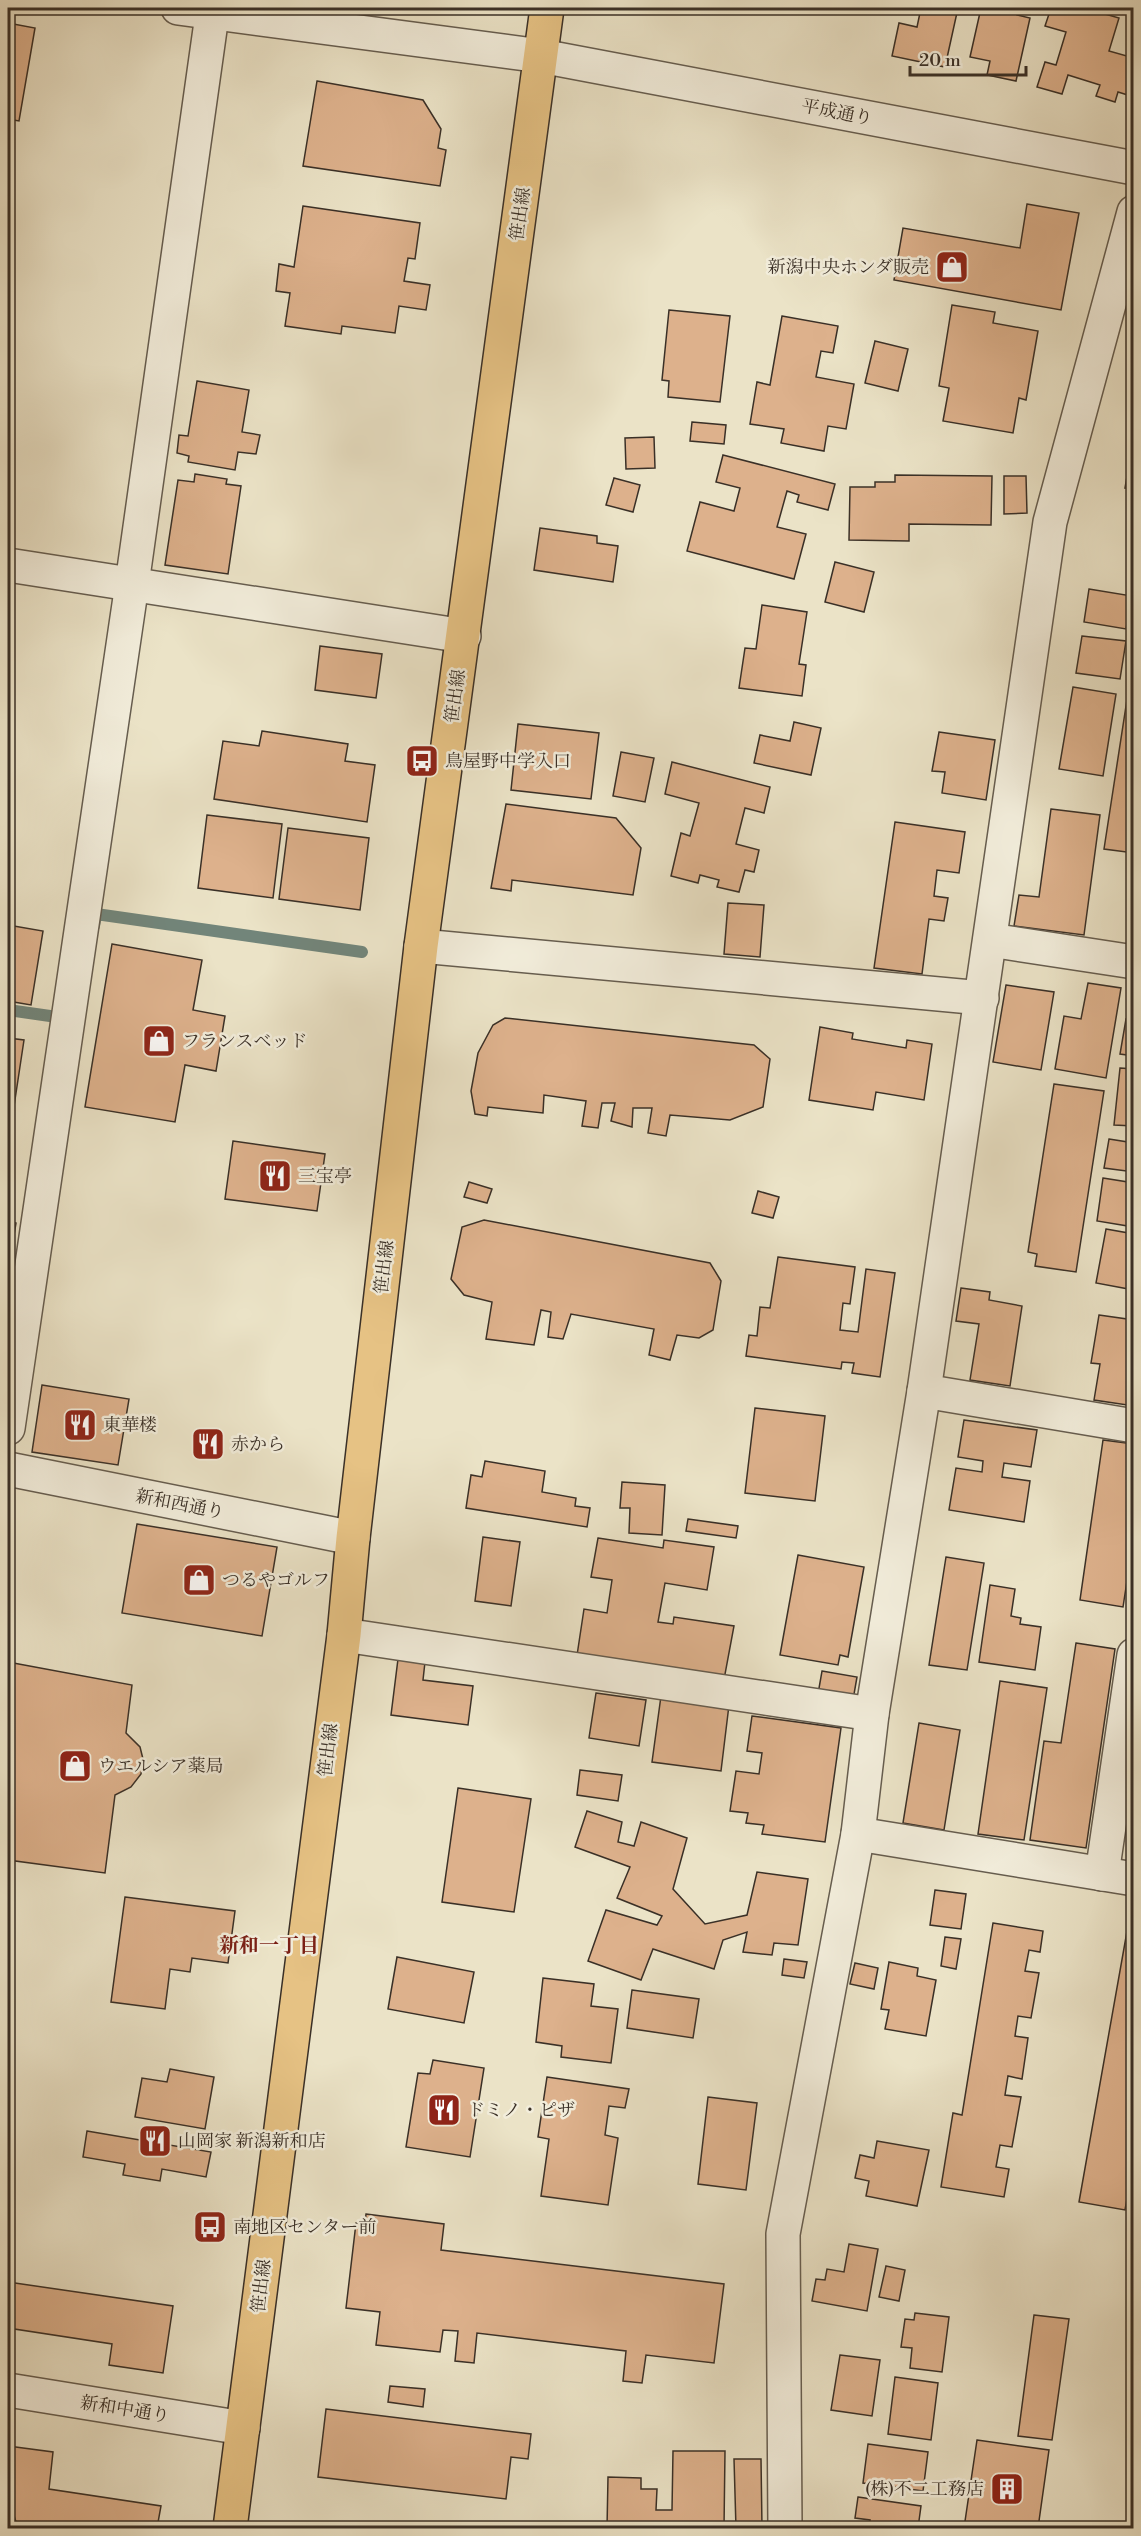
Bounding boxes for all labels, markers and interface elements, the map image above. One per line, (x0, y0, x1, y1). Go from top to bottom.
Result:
scale bar (910, 39, 1026, 77)
text: 20 m (919, 49, 961, 72)
street label: 平成通り (799, 94, 874, 131)
street label: 笹出線 (505, 186, 536, 242)
shop icon: 新潟中央ホンダ販売 (934, 249, 970, 285)
place label: 新潟中央ホンダ販売 (768, 256, 929, 279)
street label: 笹出線 (440, 668, 471, 724)
bus stop icon: 鳥屋野中学入口 (404, 743, 440, 779)
place label: 鳥屋野中学入口 (445, 750, 571, 773)
shop icon: フランスベッド (141, 1023, 177, 1059)
place label: フランスベッド (182, 1030, 307, 1053)
restaurant icon: 三宝亭 (257, 1158, 293, 1194)
place label: 三宝亭 (298, 1165, 352, 1188)
street label: 笹出線 (370, 1239, 399, 1295)
restaurant icon: 東華楼 (62, 1407, 98, 1443)
place label: 東華楼 (103, 1414, 157, 1437)
restaurant icon: 赤から (190, 1426, 226, 1462)
place label: 赤から (231, 1433, 285, 1456)
street label: 新和西通り (134, 1485, 226, 1524)
shop icon: つるやゴルフ (181, 1562, 217, 1598)
place label: つるやゴルフ (222, 1569, 330, 1592)
street label: 笹出線 (314, 1722, 343, 1778)
shop icon: ウエルシア薬局 (57, 1748, 93, 1784)
place label: ウエルシア薬局 (98, 1755, 224, 1778)
district label: 新和一丁目 (219, 1934, 319, 1959)
restaurant icon: ドミノ・ピザ (426, 2092, 462, 2128)
place label: ドミノ・ピザ (467, 2099, 575, 2122)
restaurant icon: 山岡家 新潟新和店 (137, 2123, 173, 2159)
place label: 山岡家 新潟新和店 (178, 2130, 326, 2153)
bus stop icon: 南地区センター前 (192, 2209, 228, 2245)
place label: 南地区センター前 (233, 2216, 376, 2239)
street label: 笹出線 (247, 2258, 276, 2314)
street label: 新和中通り (79, 2391, 171, 2428)
building icon: (株)不二工務店 (989, 2471, 1025, 2507)
place label: (株)不二工務店 (865, 2478, 984, 2501)

